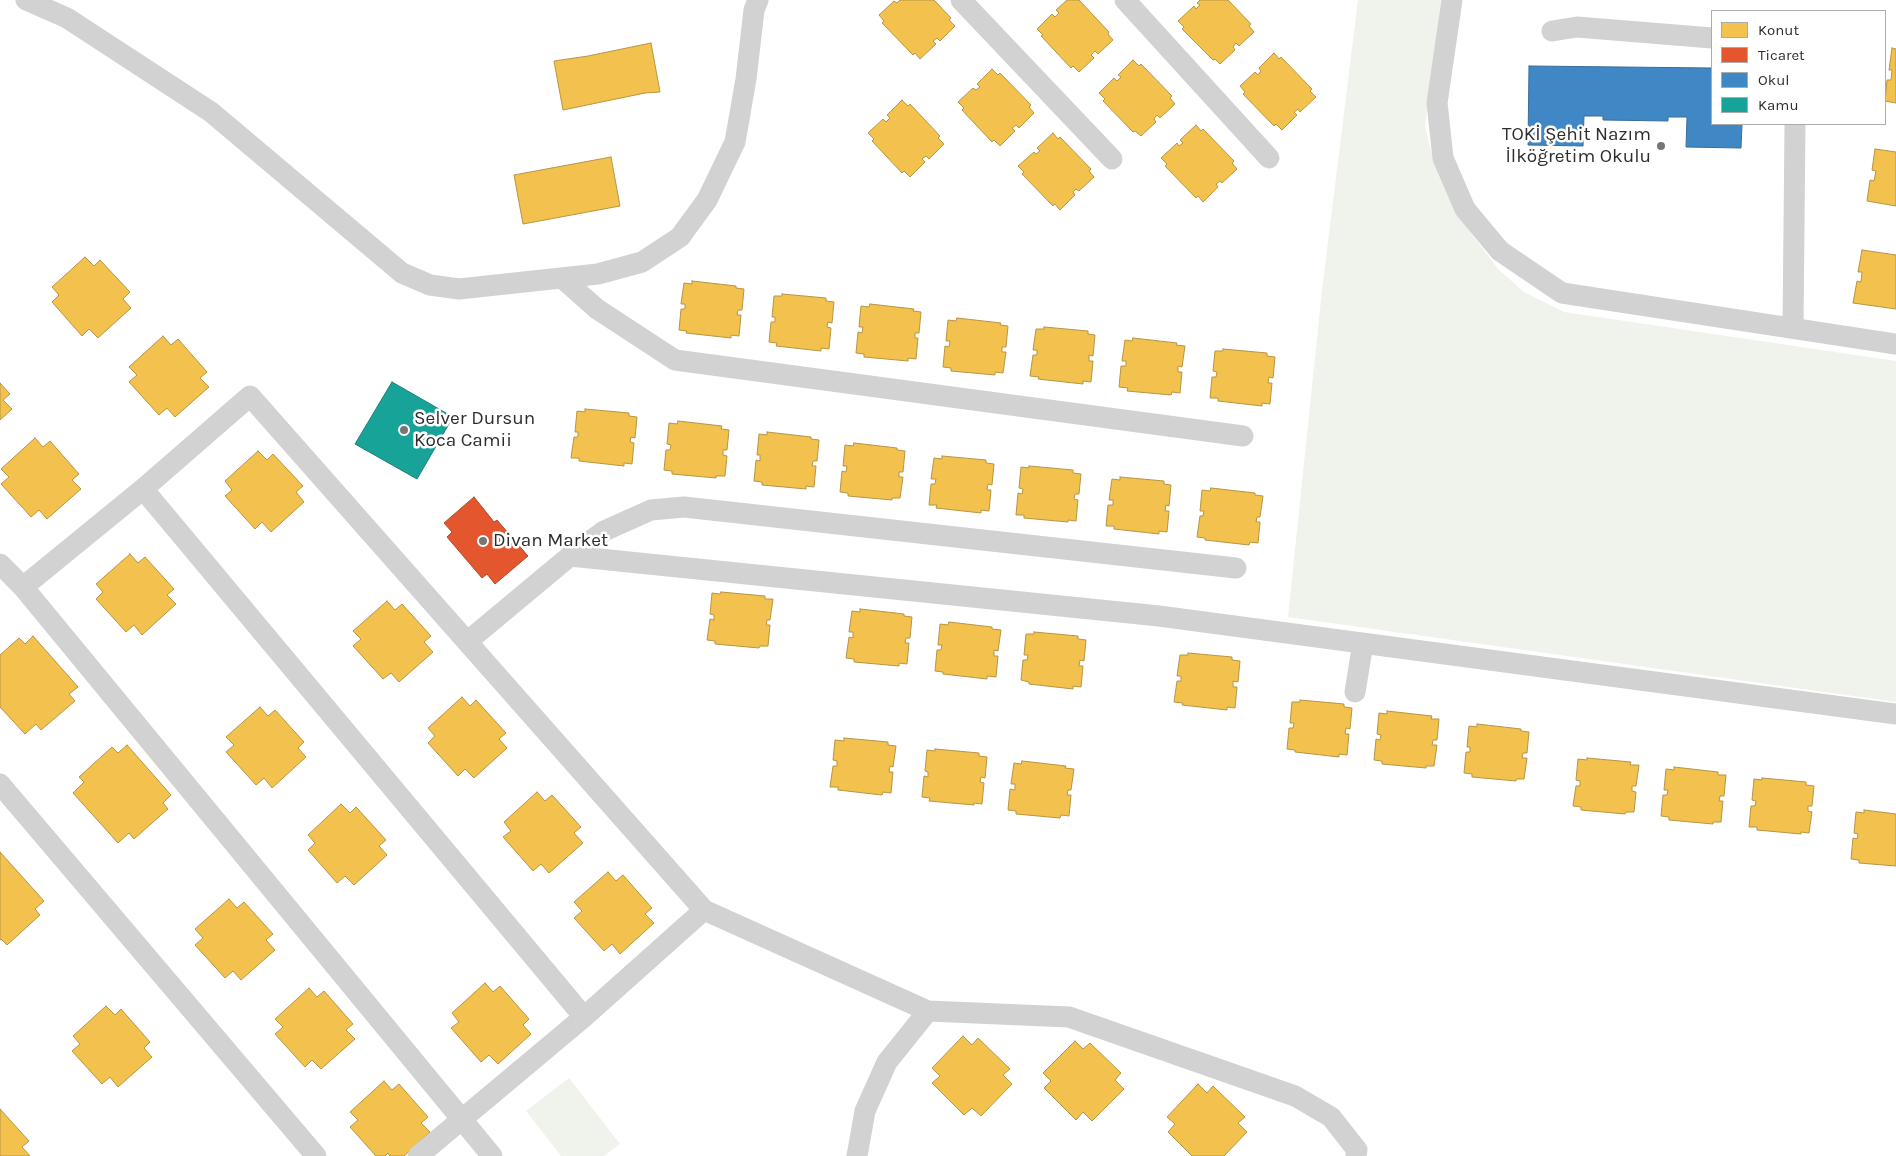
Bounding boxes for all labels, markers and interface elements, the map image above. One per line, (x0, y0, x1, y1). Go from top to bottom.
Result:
legend (1711, 10, 1886, 125)
text: Konut (1758, 21, 1799, 39)
text: Ticaret (1758, 46, 1805, 64)
text: Okul (1758, 71, 1789, 89)
text: Kamu (1758, 96, 1799, 114)
place label: TOKİ Şehit Nazım İlköğretim Okulu (1502, 124, 1651, 168)
marker: TOKİ Şehit Nazım İlköğretim Okulu (1655, 140, 1667, 152)
place label: Selver Dursun Koca Camii (414, 408, 535, 452)
marker: Selver Dursun Koca Camii (398, 424, 410, 436)
place label: Divan Market (493, 530, 608, 552)
marker: Divan Market (477, 535, 489, 547)

